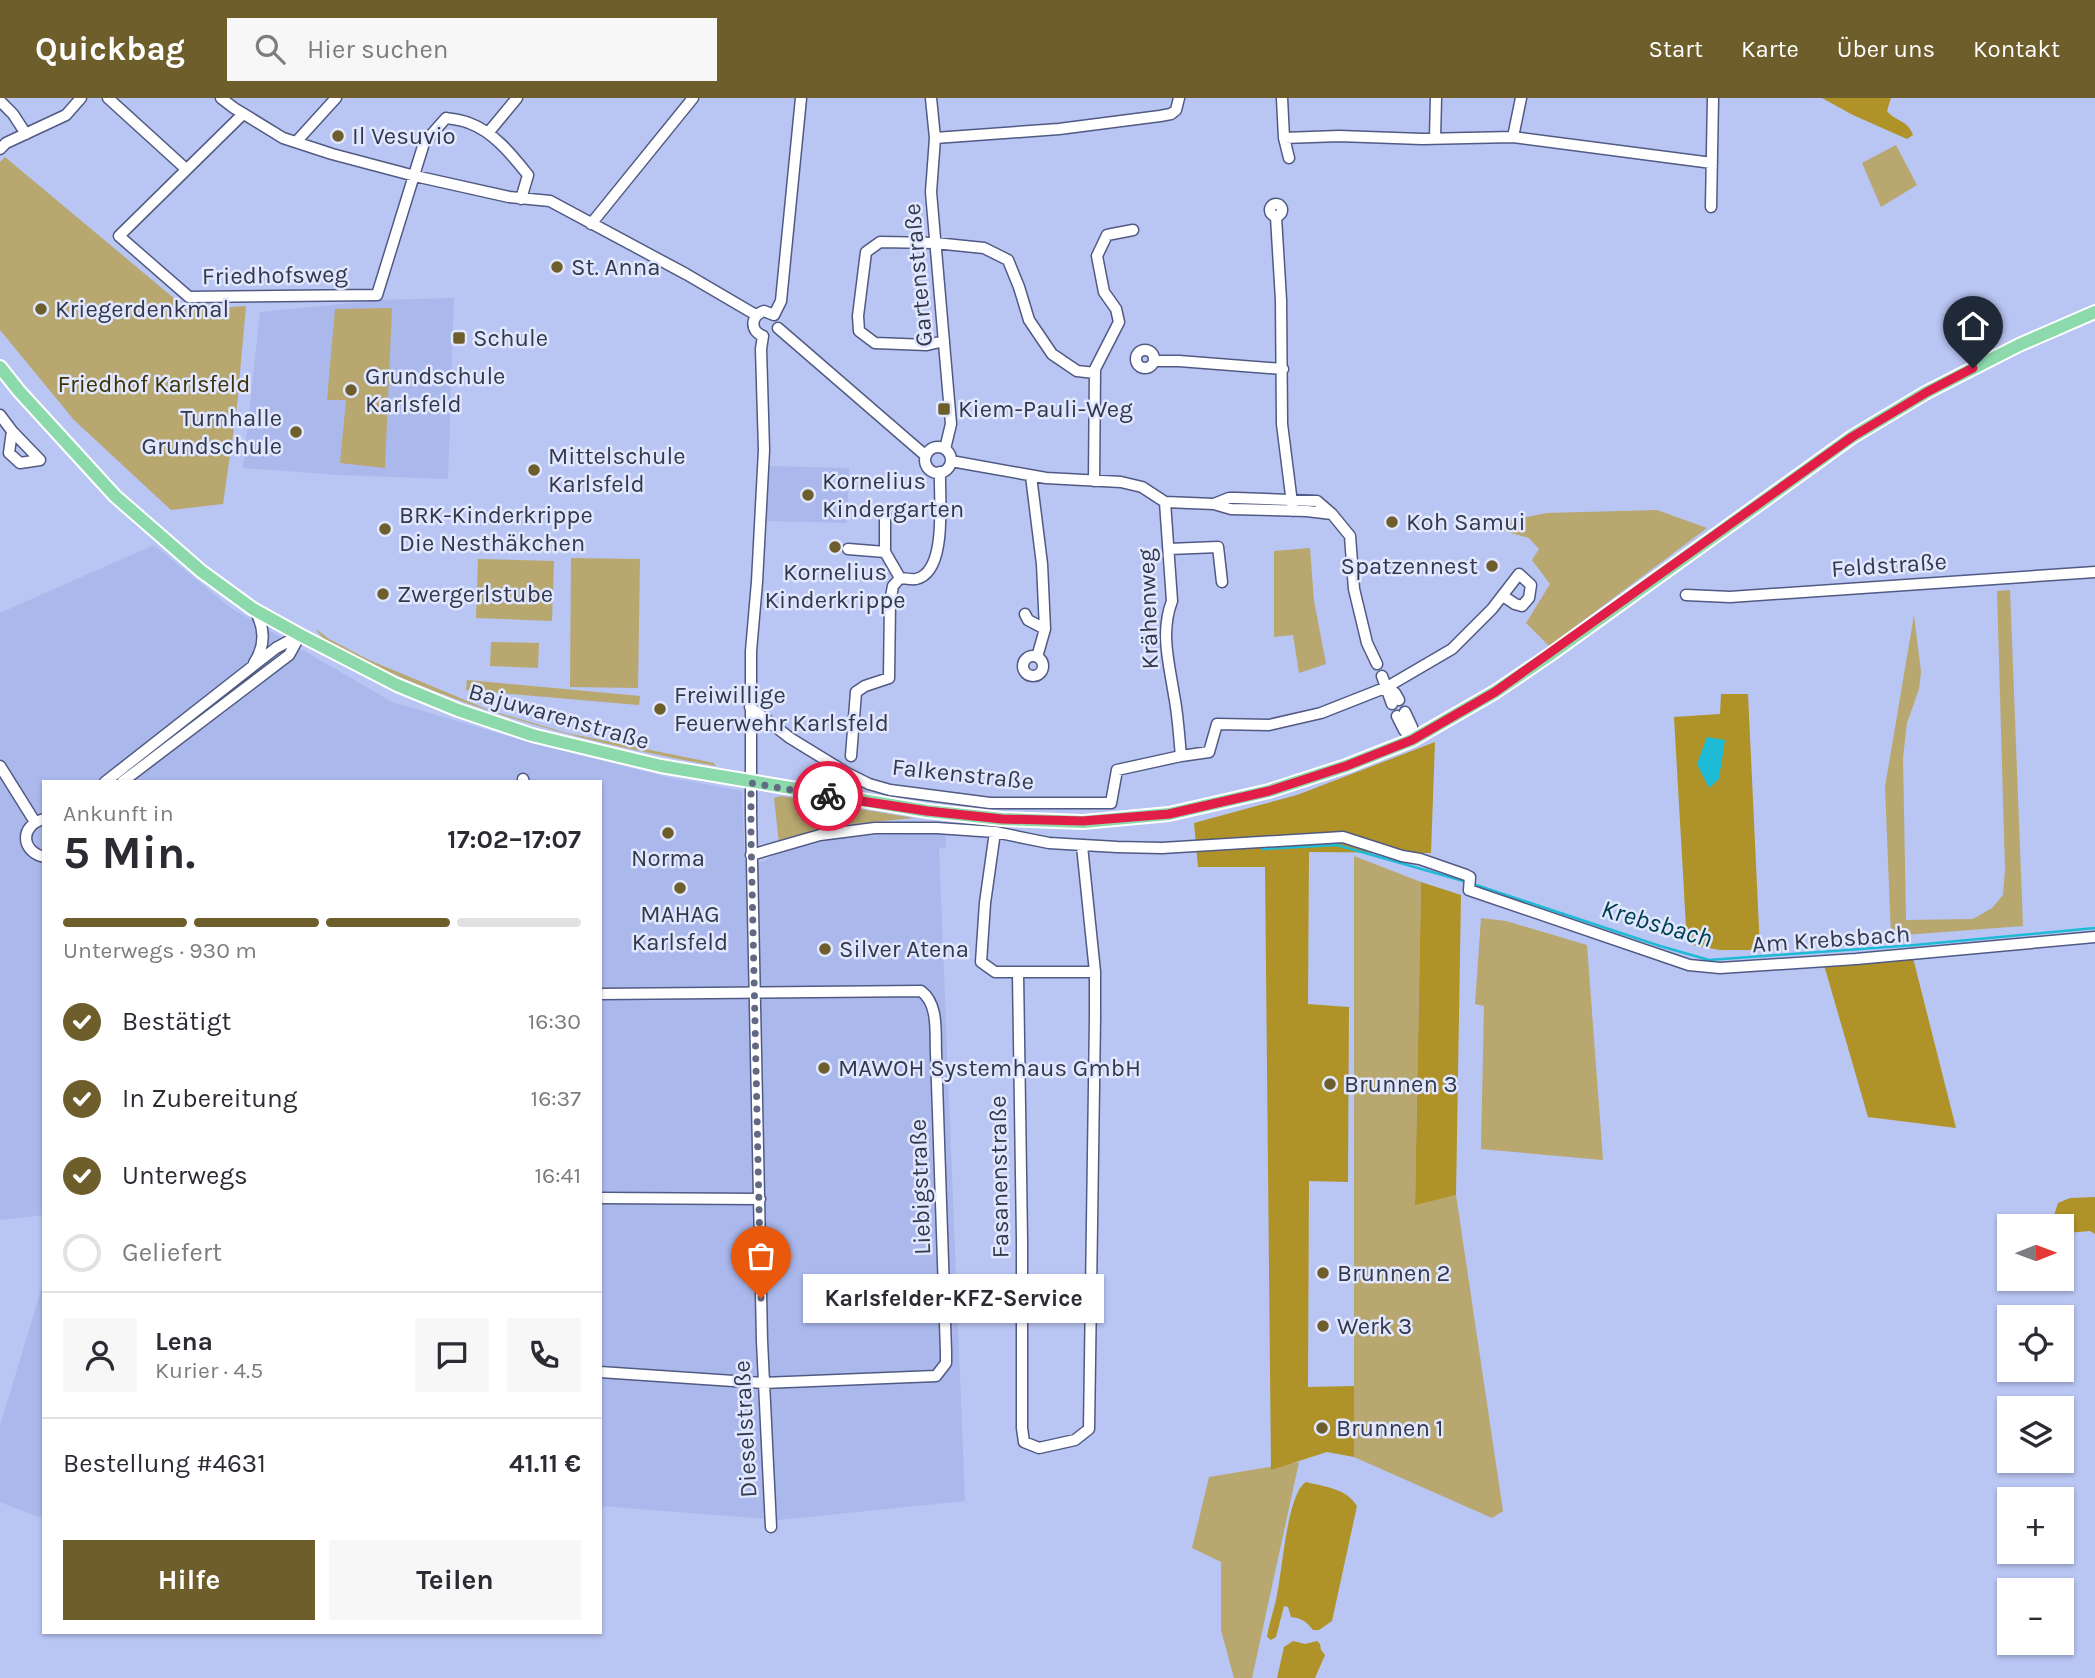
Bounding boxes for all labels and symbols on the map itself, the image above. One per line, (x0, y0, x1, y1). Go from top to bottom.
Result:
place label: Il Vesuvio (352, 122, 456, 150)
marker: Il Vesuvio (330, 128, 346, 144)
street label: Gartenstraße (898, 202, 938, 348)
place label: St. Anna (571, 253, 661, 281)
marker: St. Anna (549, 259, 565, 275)
street label: Friedhofsweg (202, 260, 349, 290)
place label: Kriegerdenkmal (55, 295, 229, 323)
pin (1943, 296, 2003, 368)
marker: Kriegerdenkmal (33, 301, 49, 317)
place label: Schule (473, 324, 548, 352)
marker: Schule (451, 330, 467, 346)
place label: Grundschule Karlsfeld (365, 362, 505, 418)
park label: Friedhof Karlsfeld (57, 370, 251, 398)
marker: Grundschule Karlsfeld (343, 382, 359, 398)
place label: Kiem-Pauli-Weg (958, 395, 1133, 423)
marker: Kiem-Pauli-Weg (936, 401, 952, 417)
place label: Turnhalle Grundschule (142, 404, 282, 460)
marker: Turnhalle Grundschule (288, 424, 304, 440)
place label: Mittelschule Karlsfeld (548, 442, 686, 498)
marker: Mittelschule Karlsfeld (526, 462, 542, 478)
place label: Kornelius Kindergarten (822, 467, 964, 523)
marker: Kornelius Kindergarten (800, 487, 816, 503)
place label: BRK-Kinderkrippe Die Nesthäkchen (399, 501, 593, 557)
place label: Koh Samui (1406, 508, 1526, 536)
marker: Koh Samui (1384, 514, 1400, 530)
marker: BRK-Kinderkrippe Die Nesthäkchen (377, 521, 393, 537)
marker: Kornelius Kinderkrippe (827, 539, 843, 555)
street label: Feldstraße (1830, 547, 1948, 583)
street label: Krähenweg (1132, 548, 1164, 670)
place label: Spatzennest (1341, 552, 1478, 580)
place label: Kornelius Kinderkrippe (764, 558, 906, 614)
marker: Spatzennest (1484, 558, 1500, 574)
place label: Zwergerlstube (397, 580, 553, 608)
marker: Zwergerlstube (375, 586, 391, 602)
street label: Bajuwarenstraße (465, 677, 653, 755)
place label: Freiwillige Feuerwehr Karlsfeld (674, 681, 889, 737)
marker: Freiwillige Feuerwehr Karlsfeld (652, 701, 668, 717)
street label: Falkenstraße (891, 753, 1035, 795)
courier (793, 761, 863, 831)
marker: Norma (660, 825, 676, 841)
place label: Norma (631, 844, 705, 872)
marker: MAHAG Karlsfeld (672, 880, 688, 896)
water label: Krebsbach (1598, 893, 1716, 954)
place label: MAHAG Karlsfeld (632, 900, 728, 956)
street label: Am Krebsbach (1751, 920, 1911, 958)
place label: Silver Atena (839, 935, 969, 963)
marker: Silver Atena (817, 941, 833, 957)
place label: MAWOH Systemhaus GmbH (838, 1054, 1141, 1082)
marker: MAWOH Systemhaus GmbH (816, 1060, 832, 1076)
place label: Brunnen 3 (1344, 1070, 1458, 1098)
marker: Brunnen 3 (1322, 1076, 1338, 1092)
street label: Fasanenstraße (984, 1095, 1014, 1259)
street label: Liebigstraße (904, 1118, 936, 1256)
north arrow (1997, 1214, 2074, 1292)
pin (731, 1226, 791, 1298)
place label: Brunnen 2 (1337, 1259, 1451, 1287)
marker: Brunnen 2 (1315, 1265, 1331, 1281)
callout: Karlsfelder-KFZ-Service (803, 1274, 1104, 1322)
place label: Werk 3 (1337, 1312, 1412, 1340)
marker: Werk 3 (1315, 1318, 1331, 1334)
street label: Dieselstraße (727, 1360, 763, 1498)
place label: Brunnen 1 (1336, 1414, 1444, 1442)
marker: Brunnen 1 (1314, 1420, 1330, 1436)

